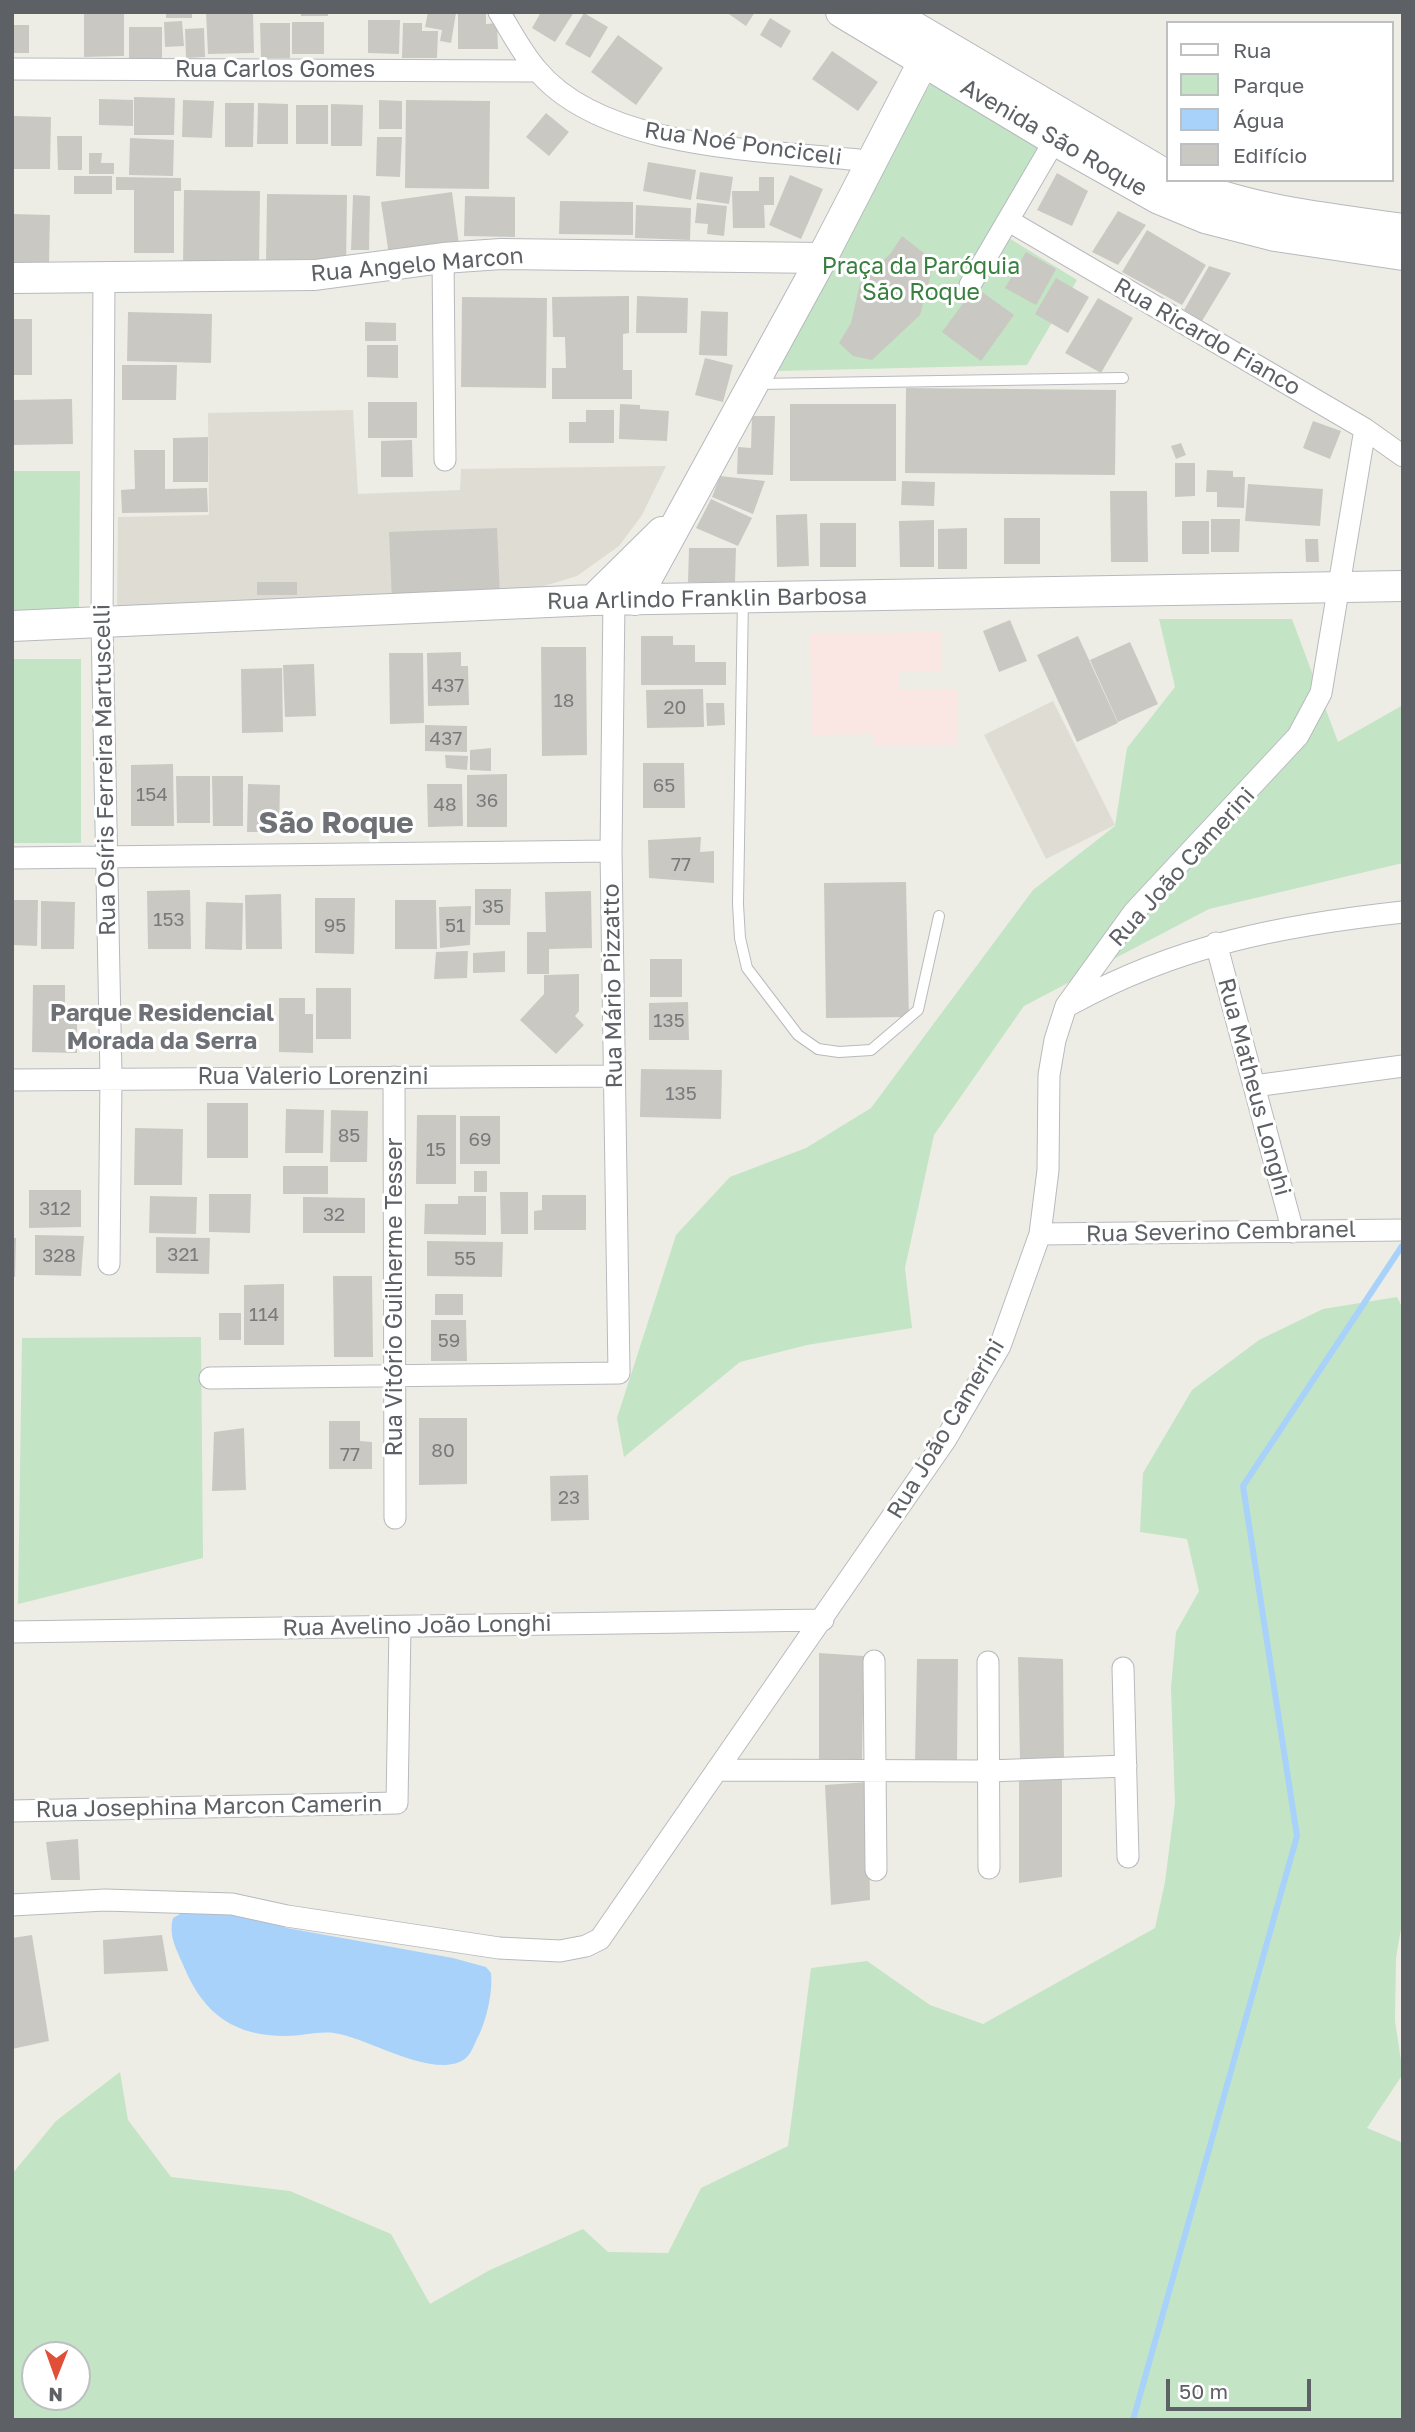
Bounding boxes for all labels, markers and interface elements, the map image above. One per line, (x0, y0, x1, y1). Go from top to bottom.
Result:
legend (1166, 21, 1394, 182)
text: Rua (1233, 37, 1271, 63)
street label: Rua Carlos Gomes (175, 56, 375, 84)
text: Parque (1233, 72, 1304, 98)
street label: Avenida São Roque (956, 73, 1152, 203)
text: Água (1233, 107, 1284, 133)
street label: Rua Noé Ponciceli (643, 116, 843, 172)
text: Edifício (1233, 142, 1307, 168)
street label: Rua Angelo Marcon (309, 242, 525, 288)
park label: Praça da Paróquia São Roque (822, 253, 1020, 307)
street label: Rua Ricardo Fianco (1109, 272, 1305, 402)
street label: Rua Arlindo Franklin Barbosa (547, 582, 867, 616)
street label: Rua Osíris Ferreira Martuscelli (88, 604, 122, 936)
house number: 437 (432, 675, 464, 697)
house number: 18 (554, 690, 574, 712)
house number: 20 (664, 697, 686, 719)
house number: 437 (430, 728, 462, 750)
house number: 65 (653, 775, 675, 797)
street label: Rua João Camerini (1103, 782, 1261, 952)
house number: 154 (136, 784, 168, 806)
house number: 36 (476, 790, 498, 812)
house number: 48 (433, 794, 457, 816)
district label: São Roque (258, 805, 414, 841)
house number: 77 (671, 854, 691, 876)
street label: Rua Mário Pizzatto (597, 883, 629, 1089)
house number: 35 (482, 896, 504, 918)
house number: 153 (153, 909, 185, 931)
house number: 95 (324, 915, 346, 937)
house number: 51 (445, 915, 465, 937)
street label: Rua Matheus Longhi (1212, 975, 1296, 1199)
district label: Parque Residencial Morada da Serra (50, 999, 274, 1055)
house number: 135 (653, 1010, 685, 1032)
street label: Rua Valerio Lorenzini (197, 1063, 429, 1091)
house number: 135 (665, 1083, 697, 1105)
house number: 85 (338, 1125, 360, 1147)
house number: 69 (469, 1129, 491, 1151)
street label: Rua Vitório Guilherme Tesser (381, 1138, 409, 1456)
house number: 15 (426, 1139, 446, 1161)
house number: 312 (39, 1198, 71, 1220)
house number: 32 (323, 1204, 345, 1226)
street label: Rua Severino Cembranel (1086, 1216, 1356, 1248)
house number: 321 (167, 1244, 199, 1266)
house number: 328 (42, 1245, 76, 1267)
house number: 55 (454, 1248, 476, 1270)
house number: 114 (249, 1304, 279, 1326)
house number: 59 (438, 1330, 460, 1352)
street label: Rua João Camerini (881, 1334, 1011, 1524)
house number: 80 (431, 1440, 455, 1462)
house number: 77 (340, 1444, 360, 1466)
house number: 23 (558, 1487, 580, 1509)
street label: Rua Avelino João Longhi (282, 1610, 552, 1642)
street label: Rua Josephina Marcon Camerin (35, 1790, 383, 1824)
north arrow (21, 2341, 91, 2411)
scale bar (1170, 2366, 1315, 2410)
text: 50 m (1179, 2378, 1228, 2404)
text: N (48, 2384, 63, 2407)

